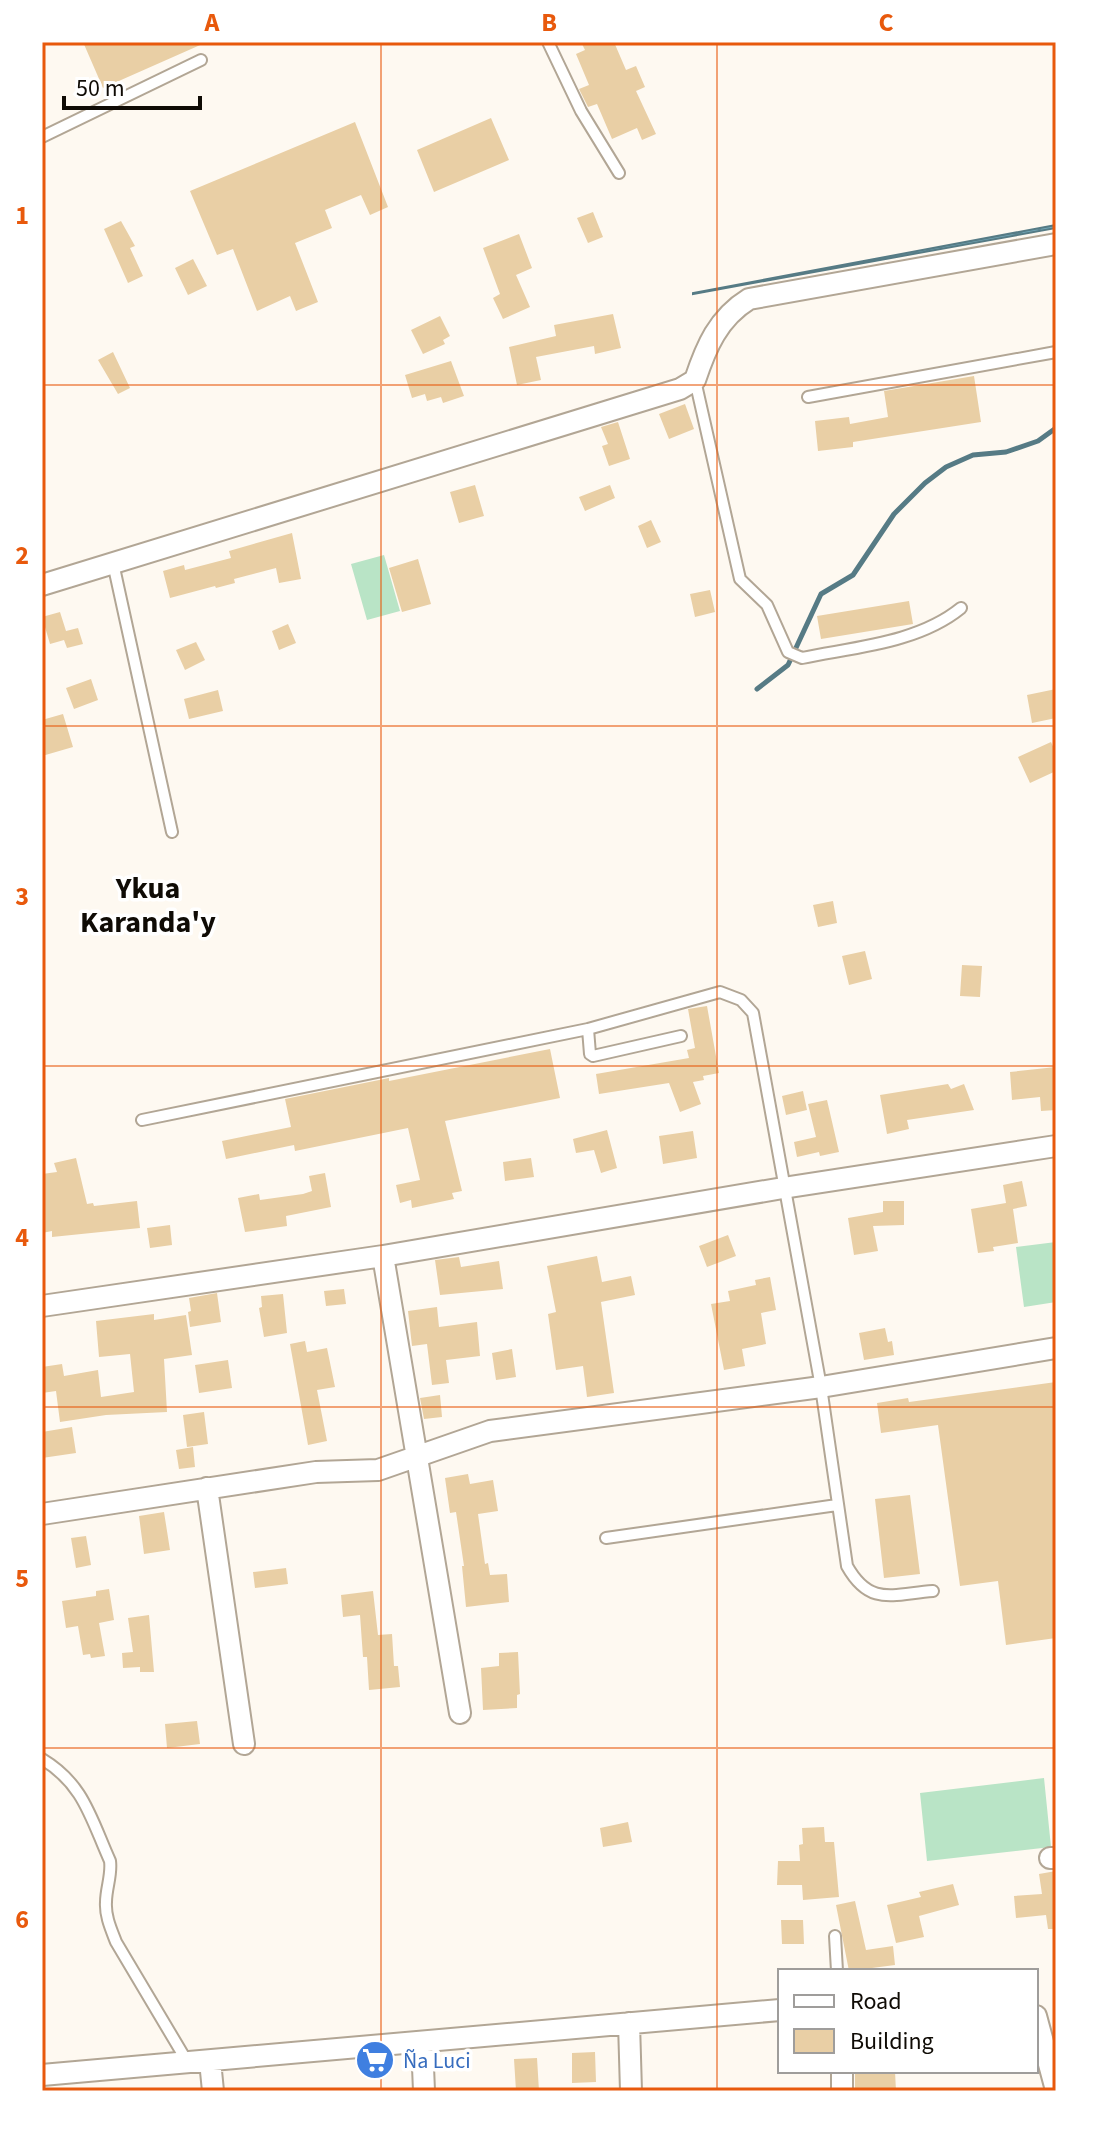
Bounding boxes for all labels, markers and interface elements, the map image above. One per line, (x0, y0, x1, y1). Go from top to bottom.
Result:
text: A (204, 4, 221, 41)
text: B (541, 4, 557, 41)
text: C (878, 4, 894, 41)
scale bar (64, 60, 200, 110)
text: 50 m (76, 71, 125, 106)
text: 1 (15, 197, 29, 234)
text: 2 (15, 537, 29, 574)
district label: Ykua Karanda'y (80, 867, 216, 944)
text: 3 (15, 878, 29, 915)
text: 4 (15, 1219, 29, 1256)
text: 5 (15, 1560, 29, 1597)
text: 6 (15, 1901, 29, 1938)
legend (778, 1969, 1038, 2073)
text: Road (850, 1984, 902, 2019)
text: Building (850, 2024, 934, 2059)
supermarket icon: Ña Luci (354, 2039, 396, 2081)
place label: Ña Luci (403, 2045, 471, 2077)

